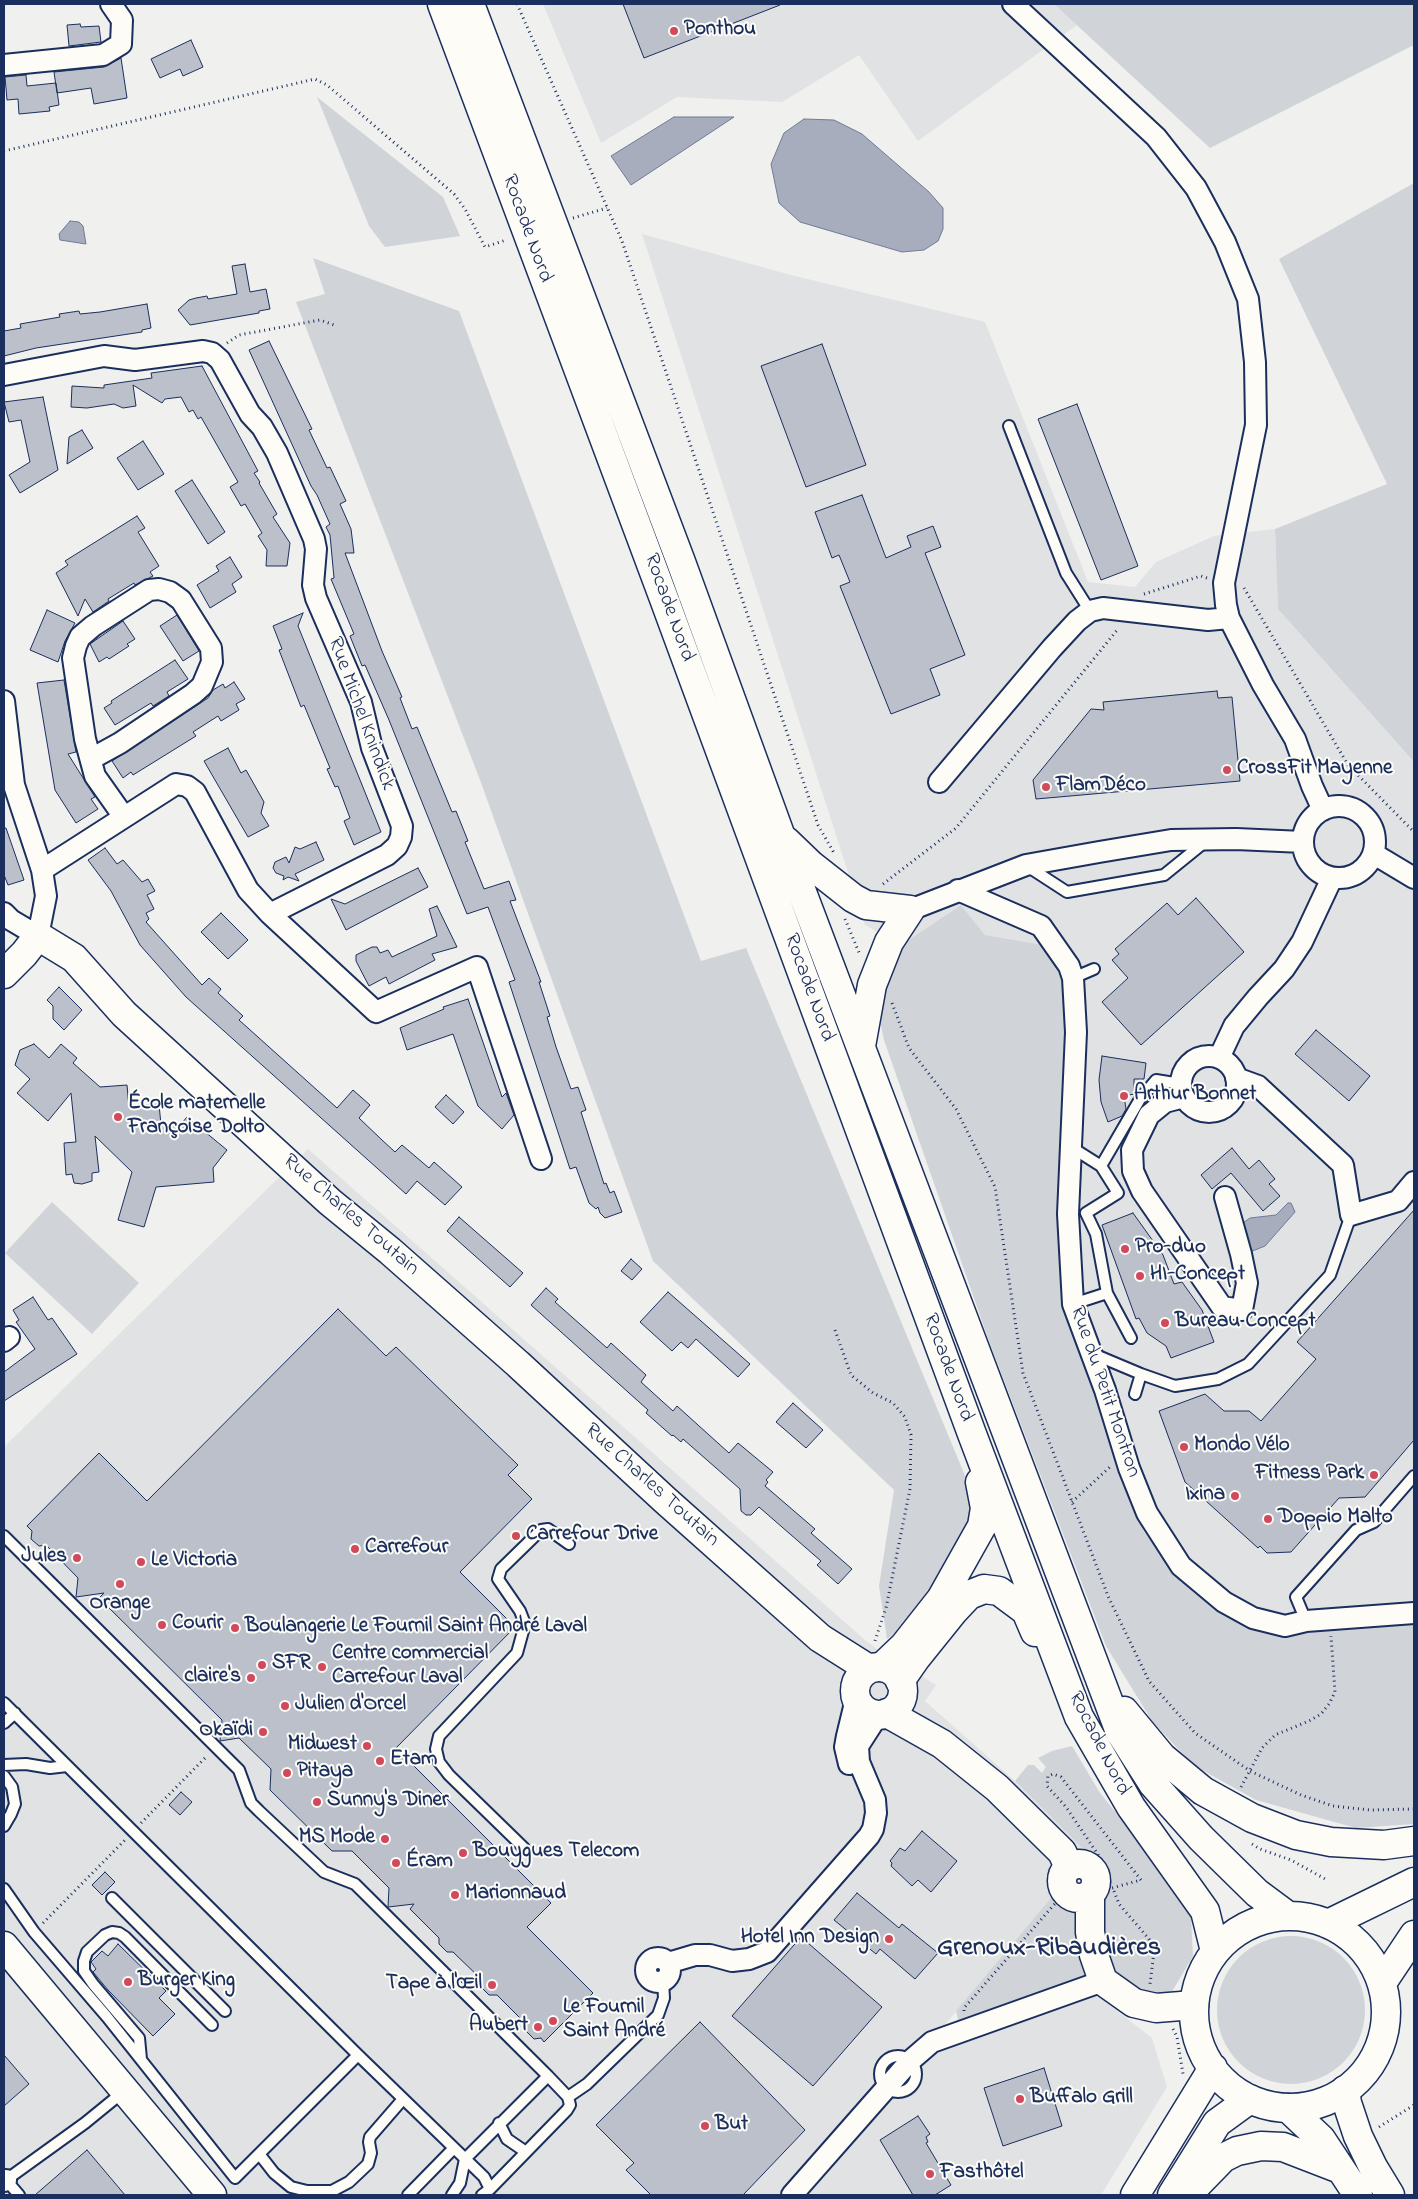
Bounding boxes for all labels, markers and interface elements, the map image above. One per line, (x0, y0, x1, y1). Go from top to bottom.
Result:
place label: Ponthou (684, 18, 756, 44)
marker: Ponthou (668, 25, 680, 37)
street label: Rocade Nord (495, 172, 557, 286)
street label: Rocade Nord (637, 551, 699, 665)
street label: Rue Michel Knindick (321, 634, 399, 794)
place label: CrossFit Mayenne (1237, 757, 1392, 783)
marker: CrossFit Mayenne (1221, 764, 1233, 776)
place label: FlamDéco (1056, 774, 1146, 800)
marker: FlamDéco (1040, 781, 1052, 793)
street label: Rocade Nord (777, 931, 839, 1045)
place label: Arthur Bonnet (1134, 1083, 1256, 1109)
marker: Arthur Bonnet (1118, 1090, 1130, 1102)
place label: École maternelle Françoise Dolto (128, 1092, 265, 1142)
marker: École maternelle Françoise Dolto (112, 1111, 124, 1123)
street label: Rue Charles Toutain (276, 1150, 424, 1282)
place label: Pro-duo (1135, 1236, 1206, 1262)
marker: Pro-duo (1119, 1243, 1131, 1255)
place label: HI-Concept (1150, 1263, 1245, 1289)
marker: HI-Concept (1134, 1270, 1146, 1282)
street label: Rue du Petit Montron (1063, 1303, 1145, 1481)
place label: Bureau Concept (1175, 1310, 1316, 1336)
street label: Rocade Nord (916, 1311, 978, 1425)
marker: Bureau Concept (1159, 1317, 1171, 1329)
street label: Rue Charles Toutain (578, 1419, 724, 1553)
place label: Mondo Vélo (1194, 1434, 1290, 1460)
marker: Mondo Vélo (1178, 1441, 1190, 1453)
place label: Fitness Park (1255, 1462, 1364, 1488)
marker: Fitness Park (1368, 1469, 1380, 1481)
place label: Ixina (1185, 1483, 1225, 1509)
marker: Ixina (1229, 1490, 1241, 1502)
place label: Doppio Malto (1278, 1506, 1393, 1532)
marker: Doppio Malto (1262, 1513, 1274, 1525)
place label: Carrefour Drive (526, 1523, 658, 1549)
marker: Carrefour Drive (510, 1530, 522, 1542)
place label: Carrefour (365, 1536, 448, 1562)
marker: Carrefour (349, 1543, 361, 1555)
place label: Jules (21, 1545, 67, 1571)
place label: Le Victoria (151, 1549, 237, 1575)
marker: Jules (71, 1552, 83, 1564)
marker: Le Victoria (135, 1556, 147, 1568)
marker: Orange (114, 1578, 126, 1590)
place label: Orange (90, 1592, 150, 1618)
place label: Courir (172, 1612, 223, 1638)
place label: Boulangerie Le Fournil Saint André Laval (245, 1615, 587, 1641)
marker: Courir (156, 1619, 168, 1631)
marker: Boulangerie Le Fournil Saint André Laval (229, 1622, 241, 1634)
place label: Centre commercial Carrefour Laval (332, 1642, 488, 1692)
place label: SFR (272, 1652, 311, 1678)
marker: SFR (256, 1659, 268, 1671)
marker: Centre commercial Carrefour Laval (316, 1661, 328, 1673)
place label: claire's (184, 1665, 241, 1691)
marker: claire's (245, 1672, 257, 1684)
street label: Rocade Nord (1061, 1688, 1135, 1800)
place label: Julien d'Orcel (295, 1693, 406, 1719)
marker: Julien d'Orcel (279, 1700, 291, 1712)
place label: Okaïdi (199, 1719, 253, 1745)
marker: Okaïdi (257, 1726, 269, 1738)
place label: Midwest (288, 1733, 357, 1759)
marker: Midwest (361, 1740, 373, 1752)
place label: Etam (390, 1748, 437, 1774)
marker: Etam (374, 1755, 386, 1767)
place label: Pitaya (297, 1760, 353, 1786)
marker: Pitaya (281, 1767, 293, 1779)
place label: Sunny's Diner (327, 1789, 448, 1815)
marker: Sunny's Diner (311, 1796, 323, 1808)
place label: MS Mode (299, 1826, 375, 1852)
marker: MS Mode (379, 1833, 391, 1845)
place label: Bouygues Telecom (473, 1840, 639, 1866)
marker: Bouygues Telecom (457, 1847, 469, 1859)
place label: Éram (406, 1850, 453, 1876)
marker: Éram (390, 1857, 402, 1869)
place label: Marionnaud (465, 1882, 566, 1908)
marker: Marionnaud (449, 1889, 461, 1901)
place label: Hotel Inn Design (741, 1926, 879, 1952)
marker: Hotel Inn Design (883, 1933, 895, 1945)
district label: Grenoux-Ribaudières (937, 1934, 1161, 1966)
place label: Burger King (138, 1969, 235, 1995)
place label: Tape à l'Œil (386, 1972, 482, 1998)
marker: Burger King (122, 1976, 134, 1988)
marker: Tape à l'Œil (486, 1979, 498, 1991)
place label: Le Fournil Saint André (563, 1996, 665, 2046)
place label: Aubert (469, 2014, 528, 2040)
marker: Le Fournil Saint André (547, 2015, 559, 2027)
marker: Aubert (532, 2021, 544, 2033)
place label: Buffalo Grill (1030, 2086, 1133, 2112)
marker: Buffalo Grill (1014, 2093, 1026, 2105)
place label: But (715, 2113, 748, 2139)
marker: But (699, 2120, 711, 2132)
place label: Fasthôtel (940, 2161, 1024, 2187)
marker: Fasthôtel (924, 2168, 936, 2180)

